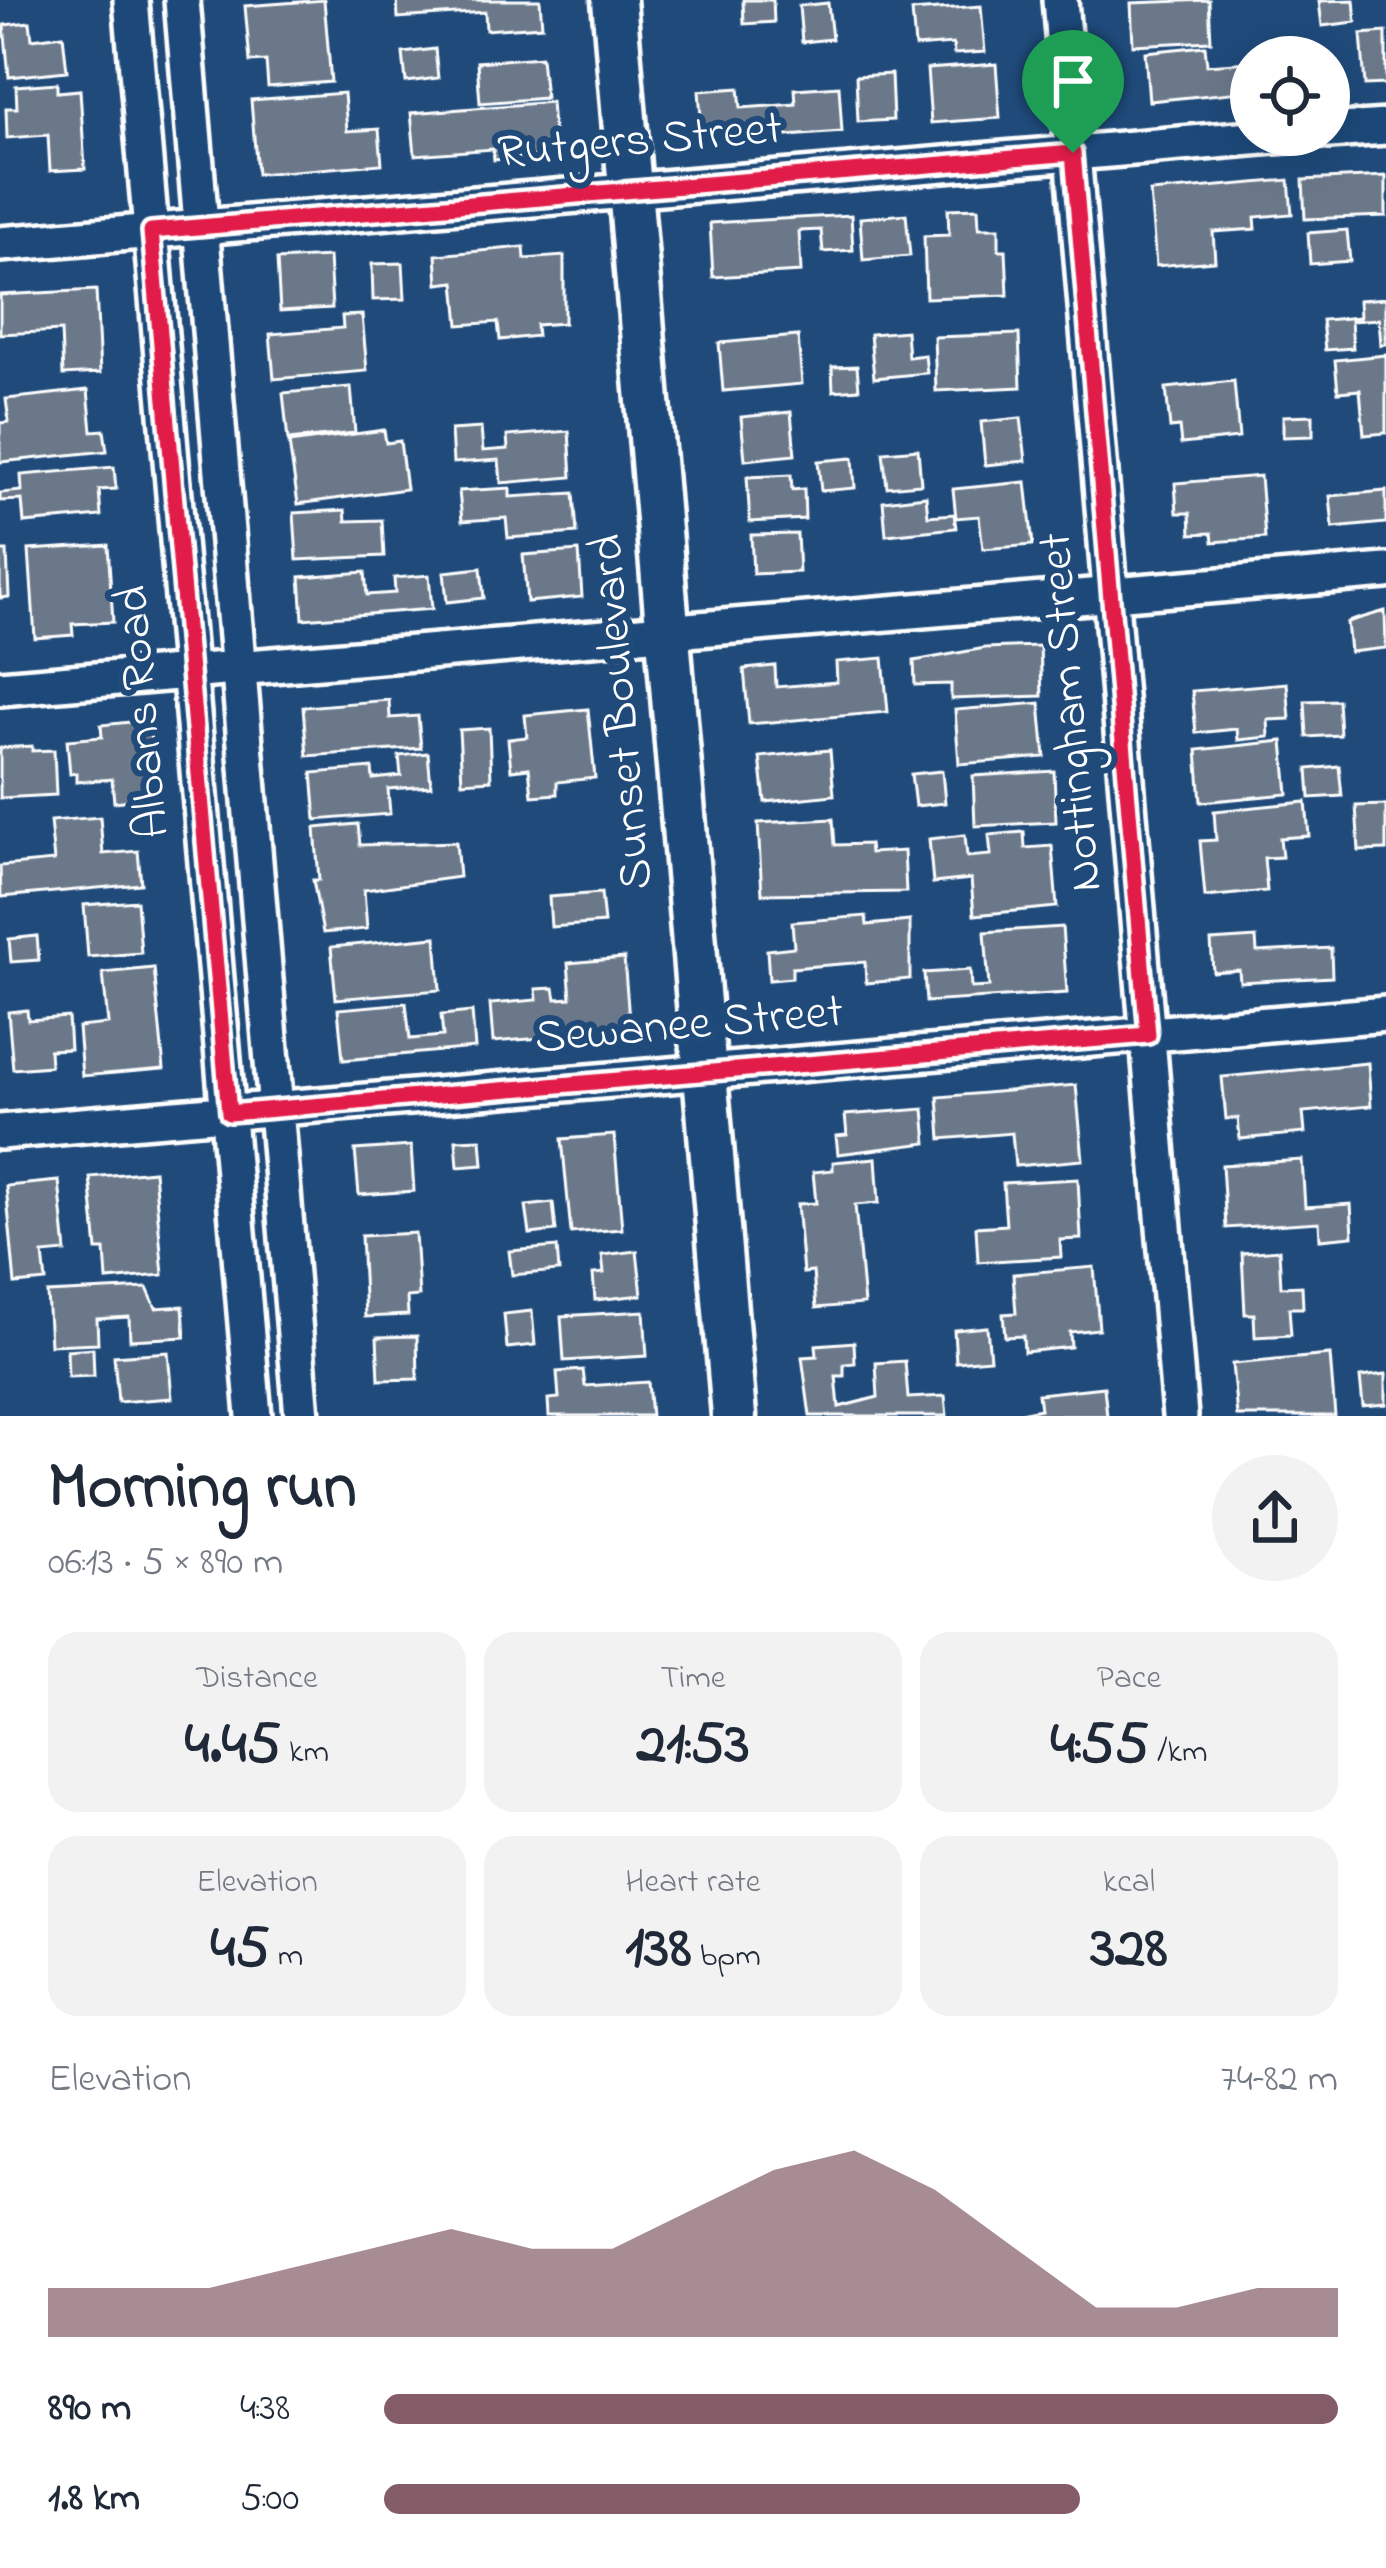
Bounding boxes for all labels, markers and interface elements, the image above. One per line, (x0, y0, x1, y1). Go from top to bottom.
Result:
pin (1022, 30, 1124, 153)
map controls (1230, 36, 1350, 156)
button: locate (1230, 36, 1350, 156)
icon: arrive (1040, 48, 1106, 114)
street label: Rutgers Street (495, 95, 785, 190)
street label: Nottingham Street (1021, 529, 1124, 895)
street label: Sunset Boulevard (573, 531, 673, 893)
street label: Albans Road (98, 583, 190, 841)
street label: Sewanee Street (532, 978, 846, 1074)
text: Morning run (48, 1442, 357, 1538)
button: share (1212, 1455, 1338, 1581)
text: 06:13 · 5 × 890 m (48, 1535, 283, 1592)
text: Distance (196, 1655, 318, 1703)
text: Time (660, 1655, 726, 1703)
text: Pace (1097, 1655, 1161, 1703)
text: 4.45 (185, 1703, 281, 1790)
text: 21:53 (636, 1703, 750, 1790)
text: 4:55 (1050, 1703, 1149, 1790)
text: km (281, 1729, 329, 1777)
text: /km (1149, 1729, 1208, 1777)
text: Elevation (196, 1859, 318, 1907)
text: Heart rate (625, 1859, 761, 1907)
text: kcal (1103, 1859, 1155, 1907)
text: 45 (211, 1907, 270, 1994)
text: 138 (625, 1907, 692, 1994)
text: 328 (1090, 1907, 1168, 1994)
text: m (270, 1933, 303, 1981)
text: bpm (692, 1933, 761, 1981)
text: Elevation (48, 2052, 191, 2109)
text: 74–82 m (1221, 2052, 1338, 2109)
text: 890 m (48, 2381, 131, 2438)
text: 4:38 (240, 2381, 290, 2438)
text: 1.8 km (48, 2471, 140, 2528)
text: 5:00 (240, 2471, 299, 2528)

